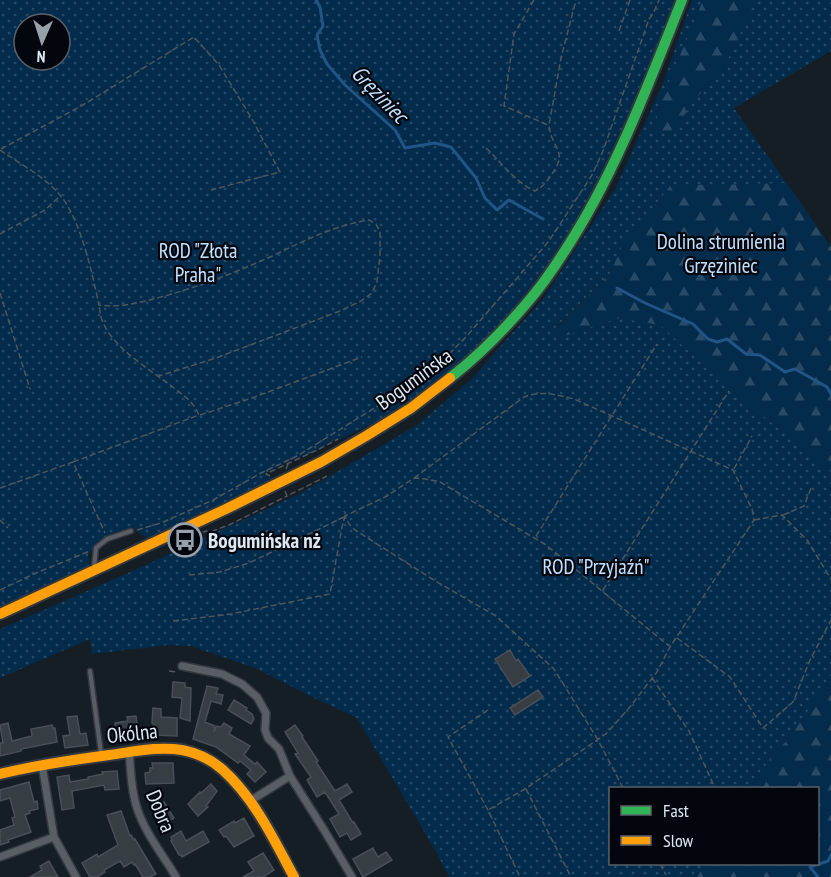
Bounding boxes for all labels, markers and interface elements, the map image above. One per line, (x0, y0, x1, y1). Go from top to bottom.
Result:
north arrow (12, 12, 72, 72)
text: N (36, 47, 46, 67)
water label: Gręziniec (346, 59, 416, 130)
park label: Dolina strumienia Grzęziniec (657, 228, 785, 279)
park label: ROD "Złota Praha" (159, 237, 237, 288)
street label: Bogumińska (370, 342, 458, 416)
bus stop icon: Bogumińska nż (167, 522, 203, 558)
place label: Bogumińska nż (208, 527, 321, 554)
park label: ROD "Przyjaźń" (543, 553, 650, 580)
street label: Okólna (105, 717, 159, 749)
street label: Dobra (140, 786, 182, 836)
legend (609, 787, 819, 865)
text: Fast (663, 799, 689, 822)
text: Slow (663, 829, 694, 852)

